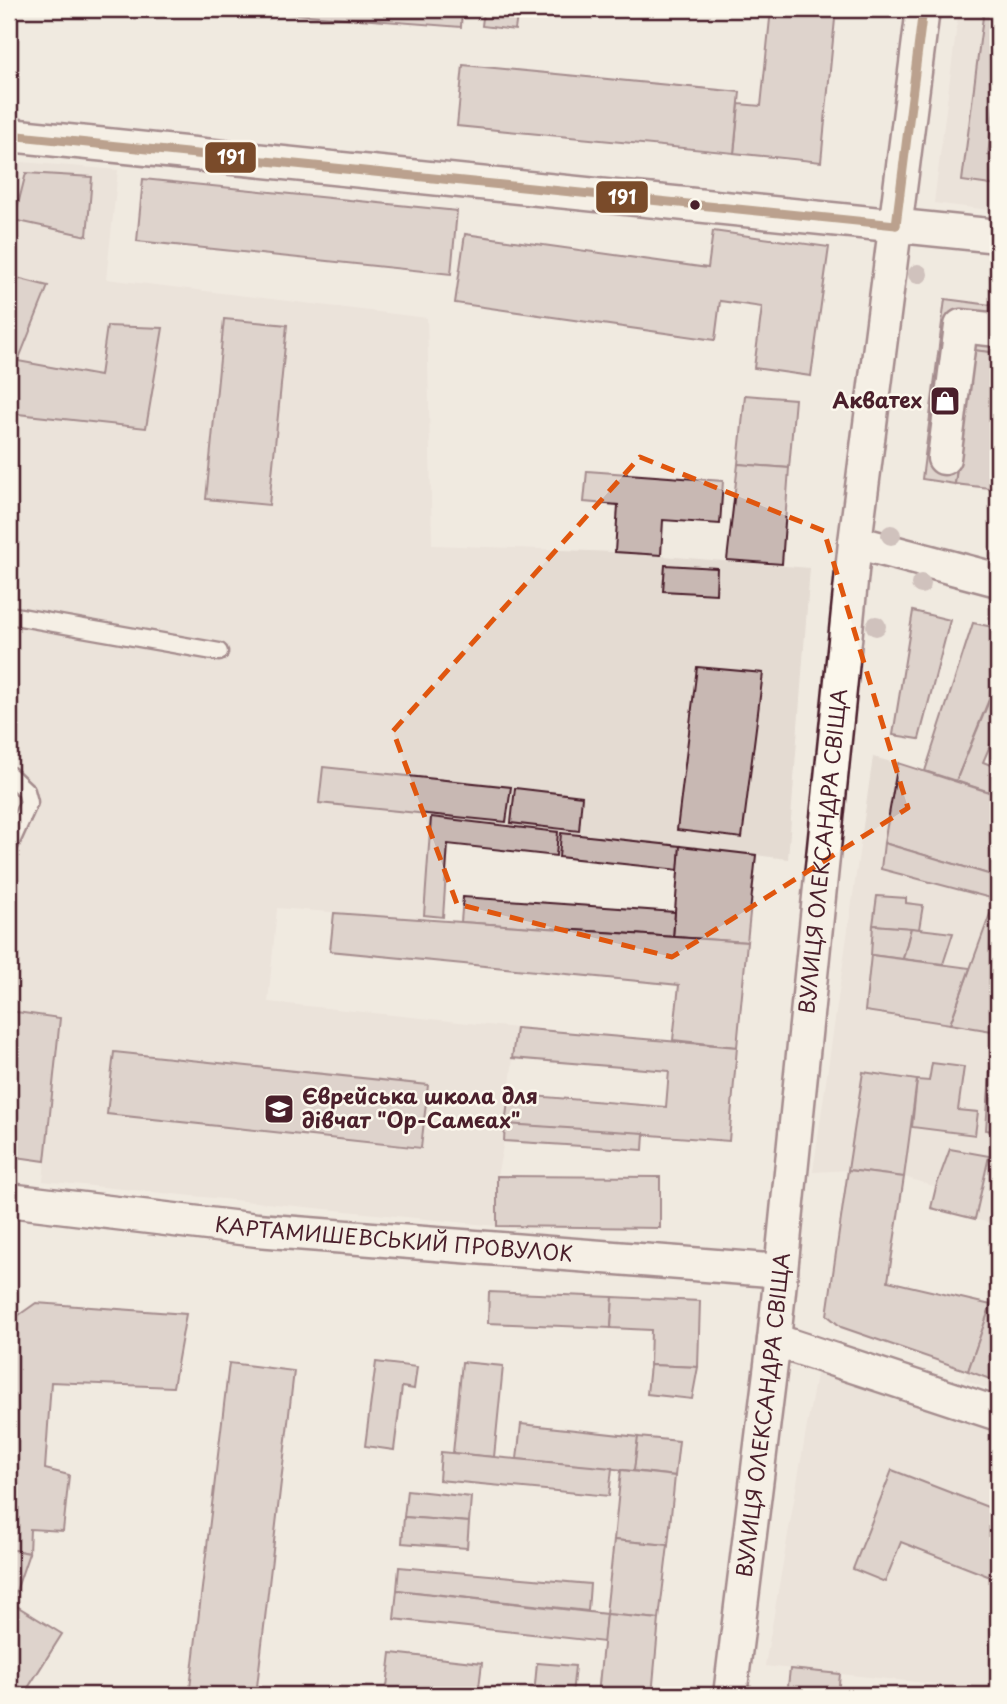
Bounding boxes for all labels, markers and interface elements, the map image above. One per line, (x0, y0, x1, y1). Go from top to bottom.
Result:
line badge: 191 (204, 141, 257, 174)
text: 191 (217, 142, 245, 170)
line badge: 191 (595, 180, 649, 214)
text: 191 (608, 182, 636, 210)
unlabelled marker (688, 198, 702, 212)
place label: Акватех (833, 383, 922, 415)
shop icon: Акватех (928, 384, 962, 418)
street label: ВУЛИЦЯ ОЛЕКСАНДРА СВІЩА (789, 687, 854, 1015)
place label: Єврейська школа для дівчат "Ор-Самєах" (302, 1079, 538, 1135)
school or university icon: Єврейська школа для дівчат "Ор-Самєах" (262, 1092, 296, 1126)
street label: КАРТАМИШЕВСЬКИЙ ПРОВУЛОК (213, 1207, 574, 1269)
street label: ВУЛИЦЯ ОЛЕКСАНДРА СВІЩА (727, 1251, 797, 1579)

